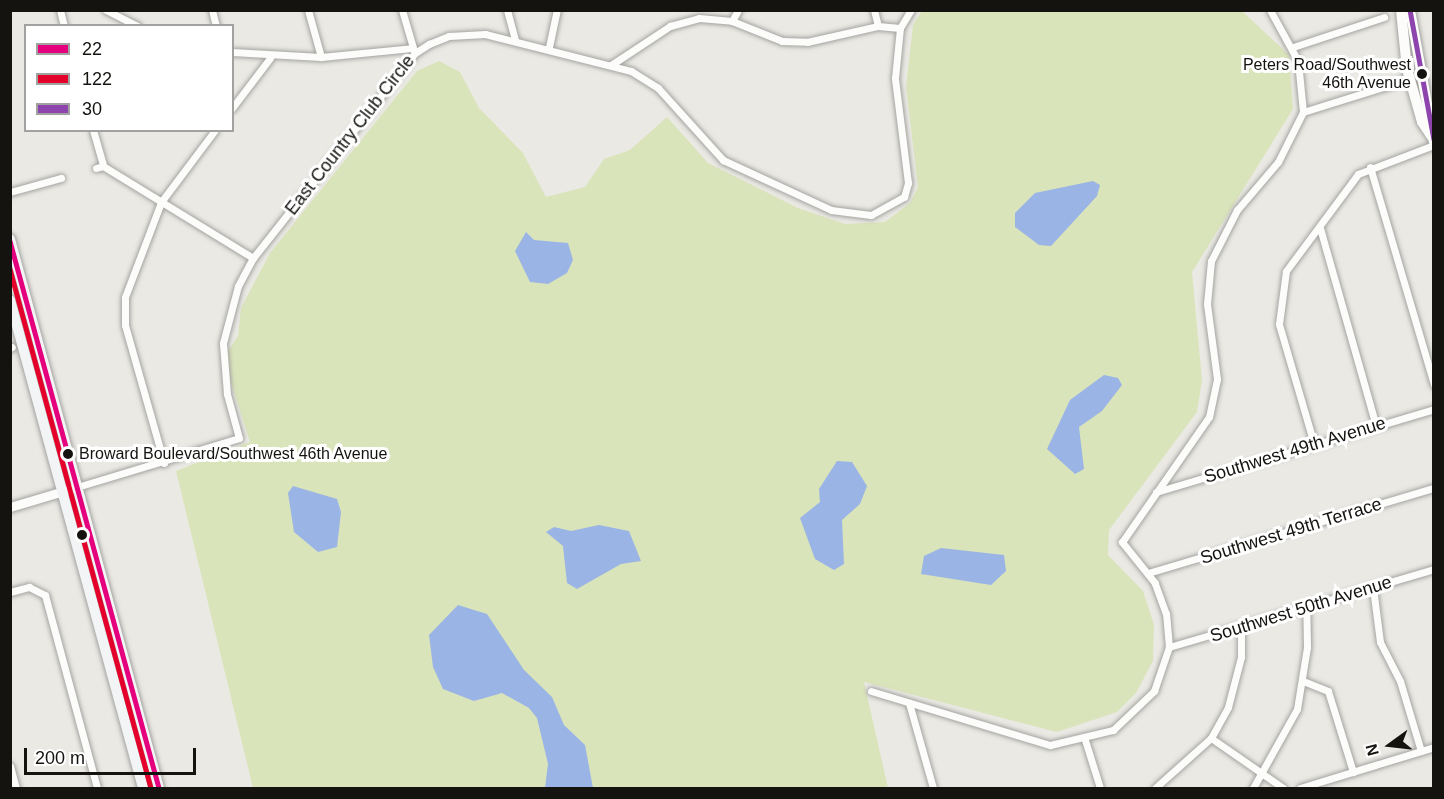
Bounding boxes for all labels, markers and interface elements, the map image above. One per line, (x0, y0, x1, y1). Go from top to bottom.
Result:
legend (24, 24, 234, 132)
text: 22 (82, 39, 102, 59)
street label: East Country Club Circle (281, 51, 419, 219)
place label: Peters Road/Southwest 46th Avenue (1243, 55, 1411, 93)
marker: Peters Road/Southwest 46th Avenue (1416, 68, 1428, 80)
text: 122 (82, 69, 112, 89)
text: 30 (82, 99, 102, 119)
street label: Southwest 49th Avenue (1201, 412, 1389, 488)
place label: Broward Boulevard/Southwest 46th Avenue (79, 444, 388, 464)
marker: Broward Boulevard/Southwest 46th Avenue (62, 448, 74, 460)
street label: Southwest 49th Terrace (1197, 493, 1385, 569)
unlabelled marker (76, 529, 88, 541)
street label: Southwest 50th Avenue (1207, 571, 1395, 647)
north arrow (1360, 715, 1420, 775)
scale bar (27, 736, 200, 774)
text: N (1362, 742, 1382, 758)
text: 200 m (35, 748, 85, 768)

